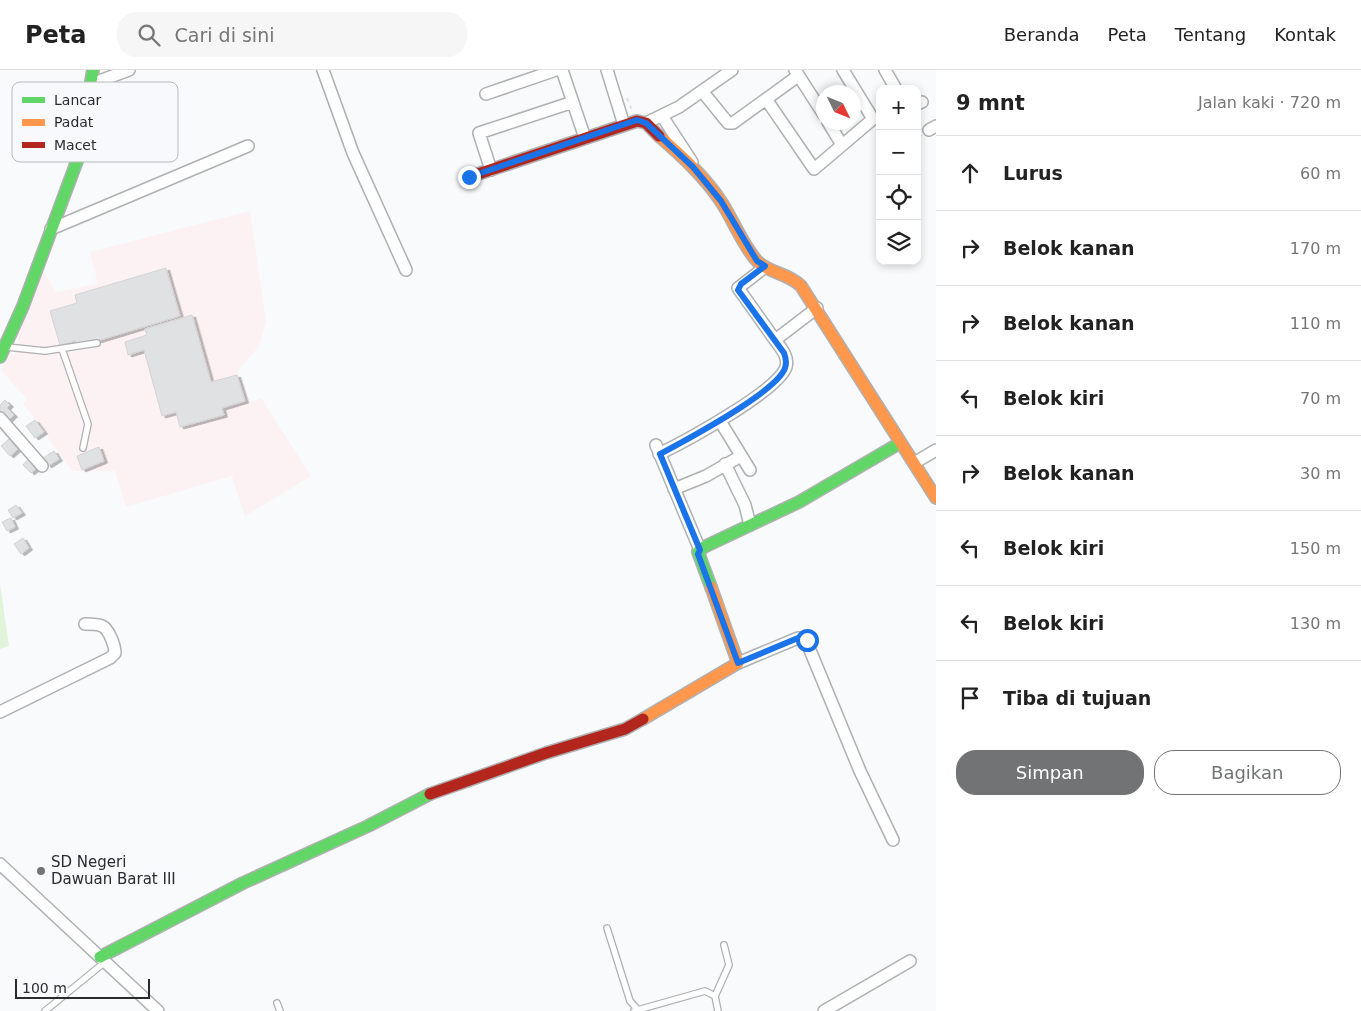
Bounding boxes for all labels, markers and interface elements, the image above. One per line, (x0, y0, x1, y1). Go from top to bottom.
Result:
search box (117, 12, 467, 57)
text: Peta (25, 21, 87, 49)
icon: search (135, 21, 163, 49)
text: Cari di sini (175, 24, 274, 46)
text: Beranda (1004, 24, 1079, 45)
text: Peta (1107, 24, 1147, 45)
text: Tentang (1175, 24, 1246, 45)
text: Kontak (1274, 24, 1336, 45)
legend (12, 82, 178, 162)
north arrow (816, 85, 861, 130)
map controls (876, 85, 921, 265)
button: + (876, 85, 921, 130)
text: 9 mnt (956, 91, 1025, 115)
text: Lancar (54, 92, 102, 108)
text: Jalan kaki · 720 m (1198, 93, 1341, 112)
text: Padat (54, 114, 94, 130)
button: − (876, 130, 921, 175)
text: Macet (54, 137, 97, 153)
icon: ahead (956, 159, 984, 187)
text: Lurus (1003, 162, 1063, 184)
text: 60 m (1300, 164, 1341, 183)
route end (458, 166, 481, 189)
button: locate (876, 175, 921, 220)
button: layers (876, 220, 921, 265)
icon: right (956, 234, 984, 262)
text: Belok kanan (1003, 237, 1135, 259)
text: 170 m (1290, 239, 1341, 258)
icon: right (956, 309, 984, 337)
text: Belok kanan (1003, 312, 1135, 334)
text: 110 m (1290, 314, 1341, 333)
icon: left (956, 384, 984, 412)
text: Belok kiri (1003, 387, 1104, 409)
text: 70 m (1300, 389, 1341, 408)
icon: right (956, 459, 984, 487)
text: Belok kanan (1003, 462, 1135, 484)
text: 30 m (1300, 464, 1341, 483)
icon: left (956, 534, 984, 562)
text: Belok kiri (1003, 537, 1104, 559)
text: 150 m (1290, 539, 1341, 558)
icon: left (956, 609, 984, 637)
text: Belok kiri (1003, 612, 1104, 634)
text: 130 m (1290, 614, 1341, 633)
route start (796, 629, 819, 652)
icon: arrive (956, 684, 984, 712)
text: Tiba di tujuan (1003, 687, 1151, 709)
button: Simpan (956, 750, 1144, 795)
button: Bagikan (1154, 750, 1341, 795)
place label: SD Negeri Dawuan Barat III (51, 853, 176, 888)
marker: SD Negeri Dawuan Barat III (35, 865, 47, 877)
scale bar (15, 976, 150, 999)
text: 100 m (22, 980, 67, 996)

